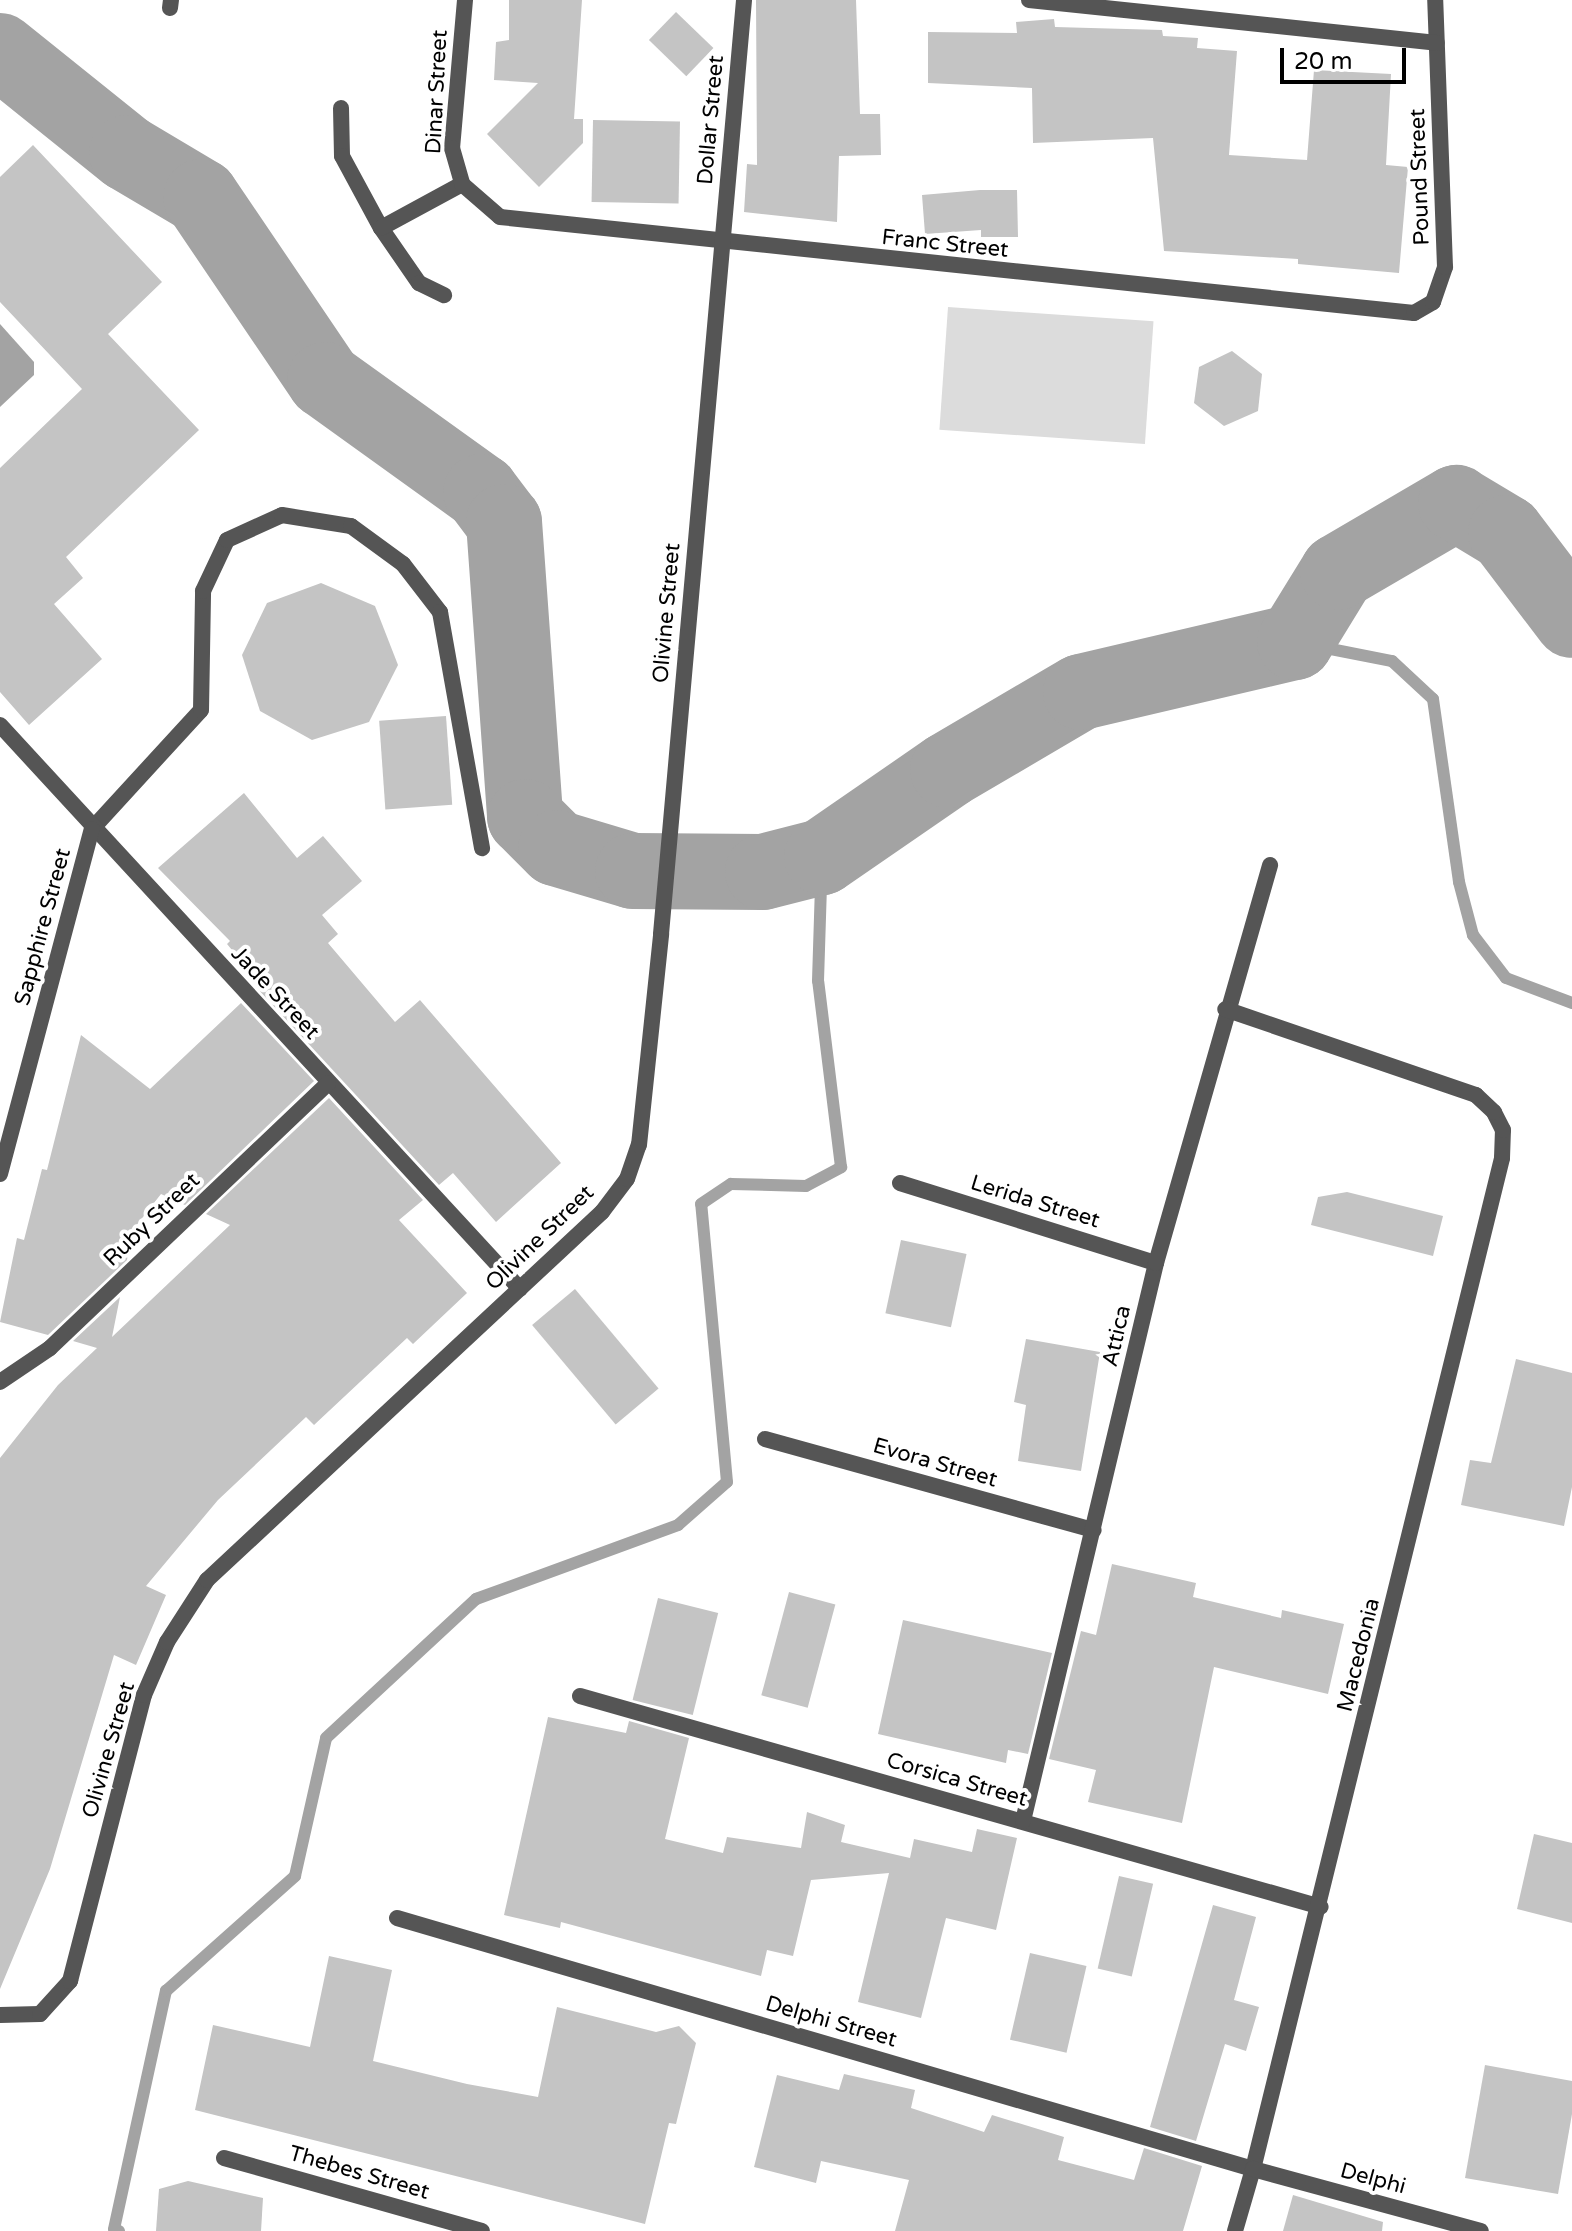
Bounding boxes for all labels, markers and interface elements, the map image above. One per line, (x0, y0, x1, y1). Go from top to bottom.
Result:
street label: Dinar Street (421, 29, 453, 155)
scale bar (1284, 32, 1410, 82)
text: 20 m (1294, 47, 1352, 76)
street label: Dollar Street (692, 54, 730, 186)
street label: Pound Street (1404, 108, 1436, 246)
street label: Franc Street (880, 224, 1010, 264)
street label: Olivine Street (648, 542, 686, 684)
street label: Sapphire Street (9, 845, 77, 1009)
street label: Jade Street (225, 941, 325, 1045)
street label: Ruby Street (99, 1168, 205, 1272)
street label: Lerida Street (967, 1170, 1103, 1234)
street label: Olivine Street (480, 1180, 600, 1296)
street label: Attica (1097, 1303, 1137, 1369)
street label: Evora Street (870, 1433, 1000, 1493)
street label: Macedonia (1332, 1595, 1386, 1715)
street label: Olivine Street (77, 1679, 141, 1821)
street label: Corsica Street (883, 1747, 1031, 1813)
street label: Delphi Street (762, 1991, 900, 2053)
street label: Thebes Street (286, 2140, 432, 2206)
street label: Delphi (1337, 2158, 1409, 2200)

